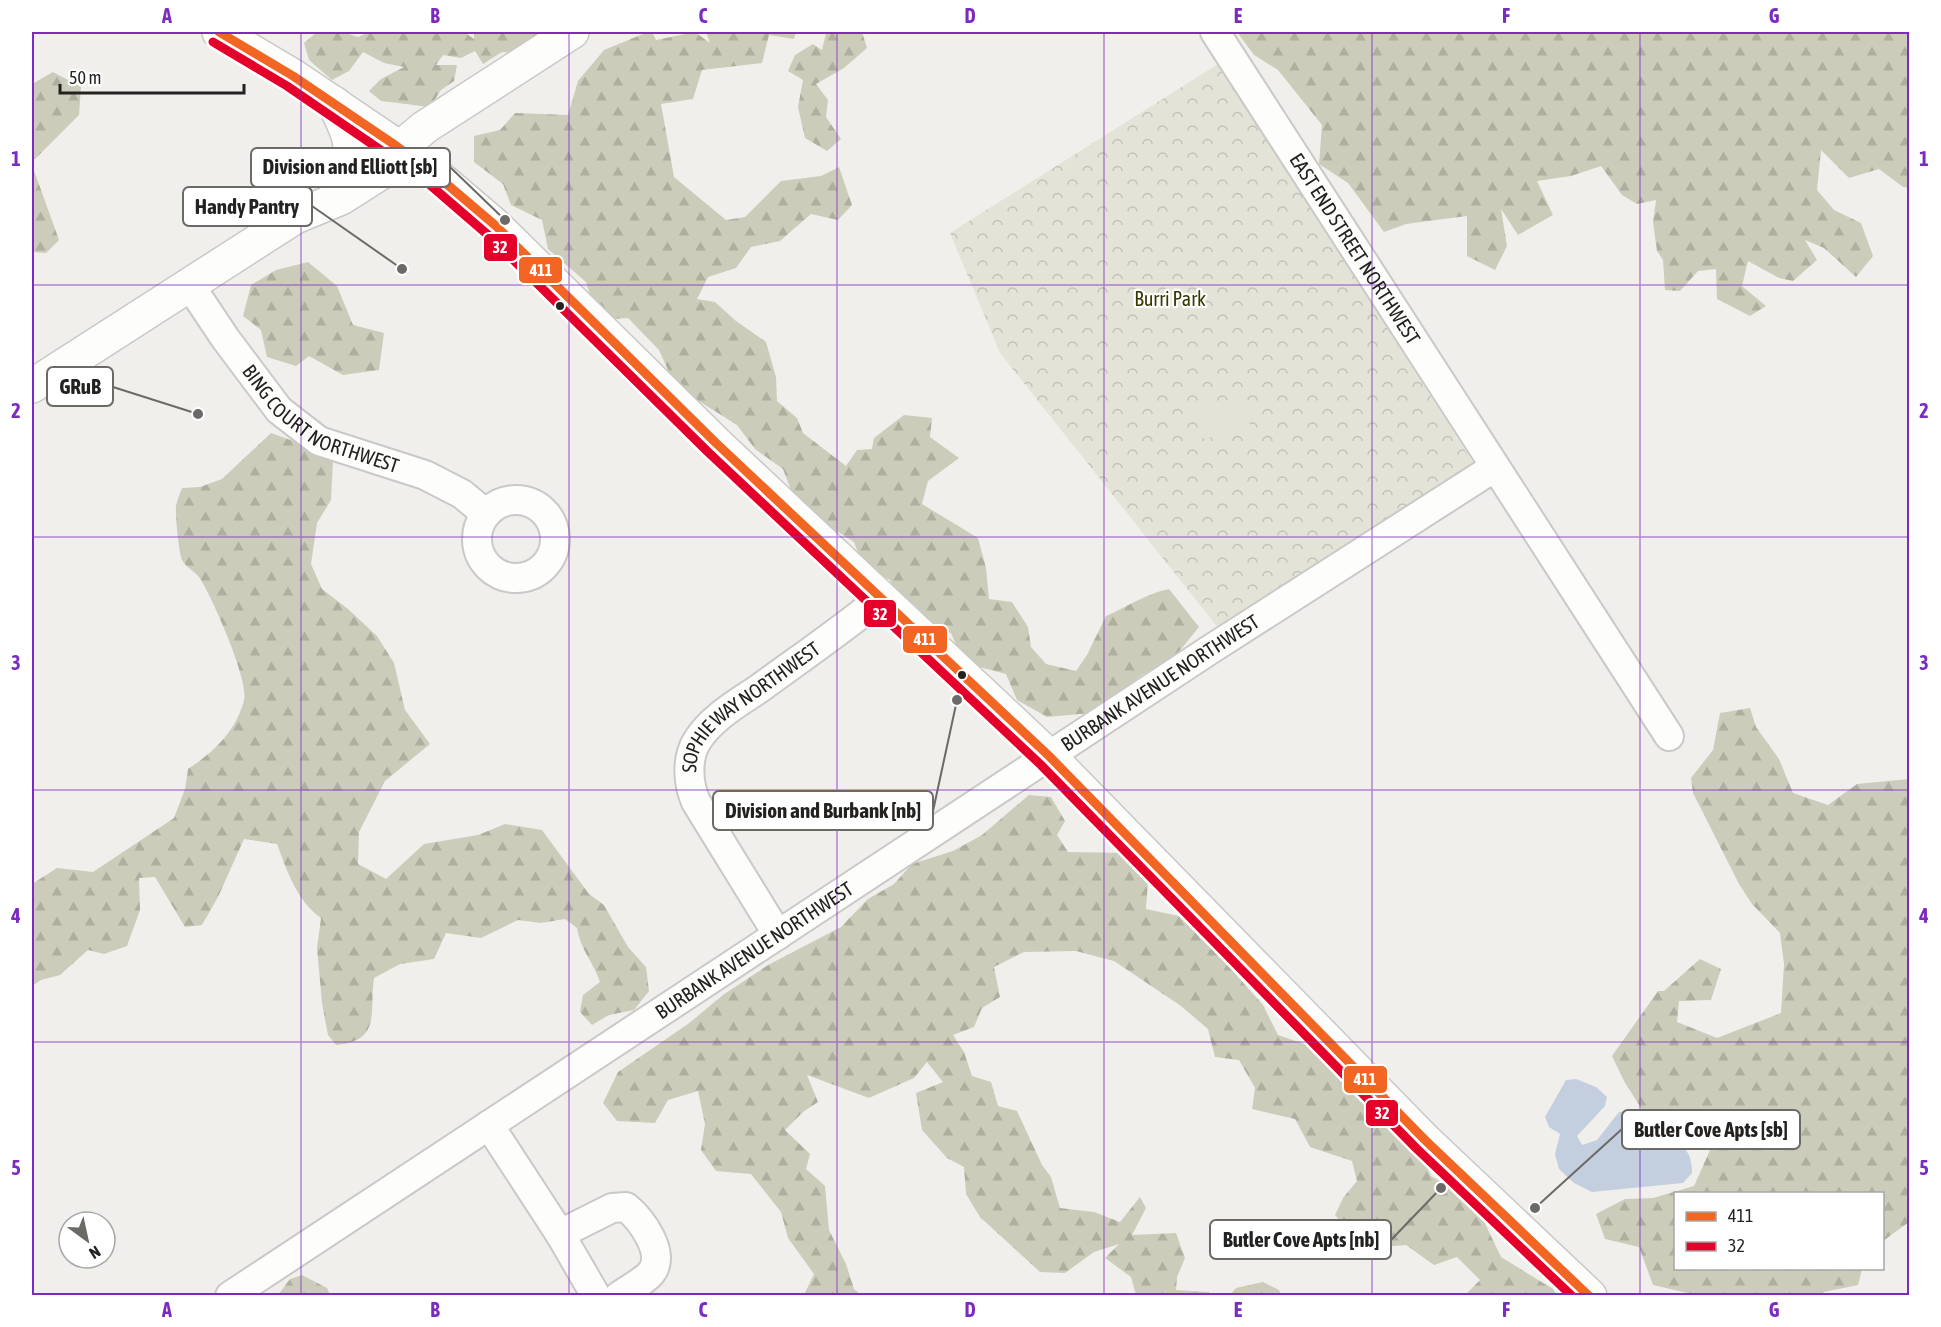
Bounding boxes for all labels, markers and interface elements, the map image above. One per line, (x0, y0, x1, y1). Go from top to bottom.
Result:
text: A (161, 4, 172, 27)
text: B (430, 4, 440, 27)
text: C (699, 4, 708, 27)
text: D (964, 4, 976, 27)
text: E (1234, 4, 1243, 27)
text: F (1502, 4, 1510, 27)
text: G (1769, 4, 1780, 27)
scale bar (60, 57, 244, 95)
text: 50 m (69, 67, 101, 88)
text: 1 (11, 147, 21, 170)
text: 1 (1919, 147, 1929, 170)
callout: Division and Elliott [sb] (251, 148, 450, 187)
street label: EAST END STREET NORTHWEST (1285, 149, 1425, 348)
text: Division and Elliott [sb] (263, 154, 437, 178)
callout: Handy Pantry (183, 187, 312, 226)
text: Handy Pantry (195, 194, 300, 218)
line badge: 32 (483, 233, 518, 262)
text: 32 (492, 238, 508, 256)
line badge: 411 (518, 256, 563, 284)
text: 411 (529, 261, 553, 279)
park label: Burri Park (1134, 287, 1206, 310)
unlabelled marker (554, 300, 566, 312)
street label: BING COURT NORTHWEST (238, 360, 402, 477)
callout: GRuB (47, 367, 113, 406)
text: GRuB (59, 374, 101, 398)
text: 2 (11, 399, 21, 422)
text: 2 (1919, 399, 1929, 422)
line badge: 32 (863, 599, 897, 628)
text: 32 (872, 605, 888, 623)
street label: BURBANK AVENUE NORTHWEST (1057, 609, 1263, 756)
line badge: 411 (902, 625, 948, 654)
text: 411 (913, 630, 937, 648)
street label: SOPHIE WAY NORTHWEST (677, 637, 824, 773)
text: 3 (11, 651, 21, 674)
text: 3 (1919, 651, 1929, 674)
unlabelled marker (956, 669, 968, 681)
callout: Division and Burbank [nb] (713, 791, 933, 830)
text: Division and Burbank [nb] (725, 798, 921, 822)
street label: BURBANK AVENUE NORTHWEST (651, 876, 857, 1023)
text: 4 (10, 904, 21, 927)
text: 4 (1918, 904, 1929, 927)
line badge: 411 (1343, 1065, 1388, 1094)
text: 411 (1353, 1070, 1377, 1088)
line badge: 32 (1365, 1099, 1399, 1127)
text: 32 (1374, 1104, 1390, 1122)
callout: Butler Cove Apts [sb] (1622, 1110, 1800, 1149)
text: Butler Cove Apts [sb] (1634, 1117, 1788, 1141)
text: 5 (11, 1156, 21, 1179)
text: 5 (1919, 1156, 1929, 1179)
legend (1674, 1192, 1884, 1270)
text: 411 (1728, 1205, 1753, 1226)
north arrow (57, 1210, 117, 1270)
callout: Butler Cove Apts [nb] (1210, 1220, 1391, 1259)
text: Butler Cove Apts [nb] (1223, 1227, 1379, 1251)
text: 32 (1728, 1235, 1745, 1256)
text: N (86, 1242, 104, 1263)
text: A (161, 1298, 172, 1321)
text: B (430, 1298, 440, 1321)
text: C (699, 1298, 708, 1321)
text: D (964, 1298, 976, 1321)
text: E (1234, 1298, 1243, 1321)
text: F (1502, 1298, 1510, 1321)
text: G (1769, 1298, 1780, 1321)

